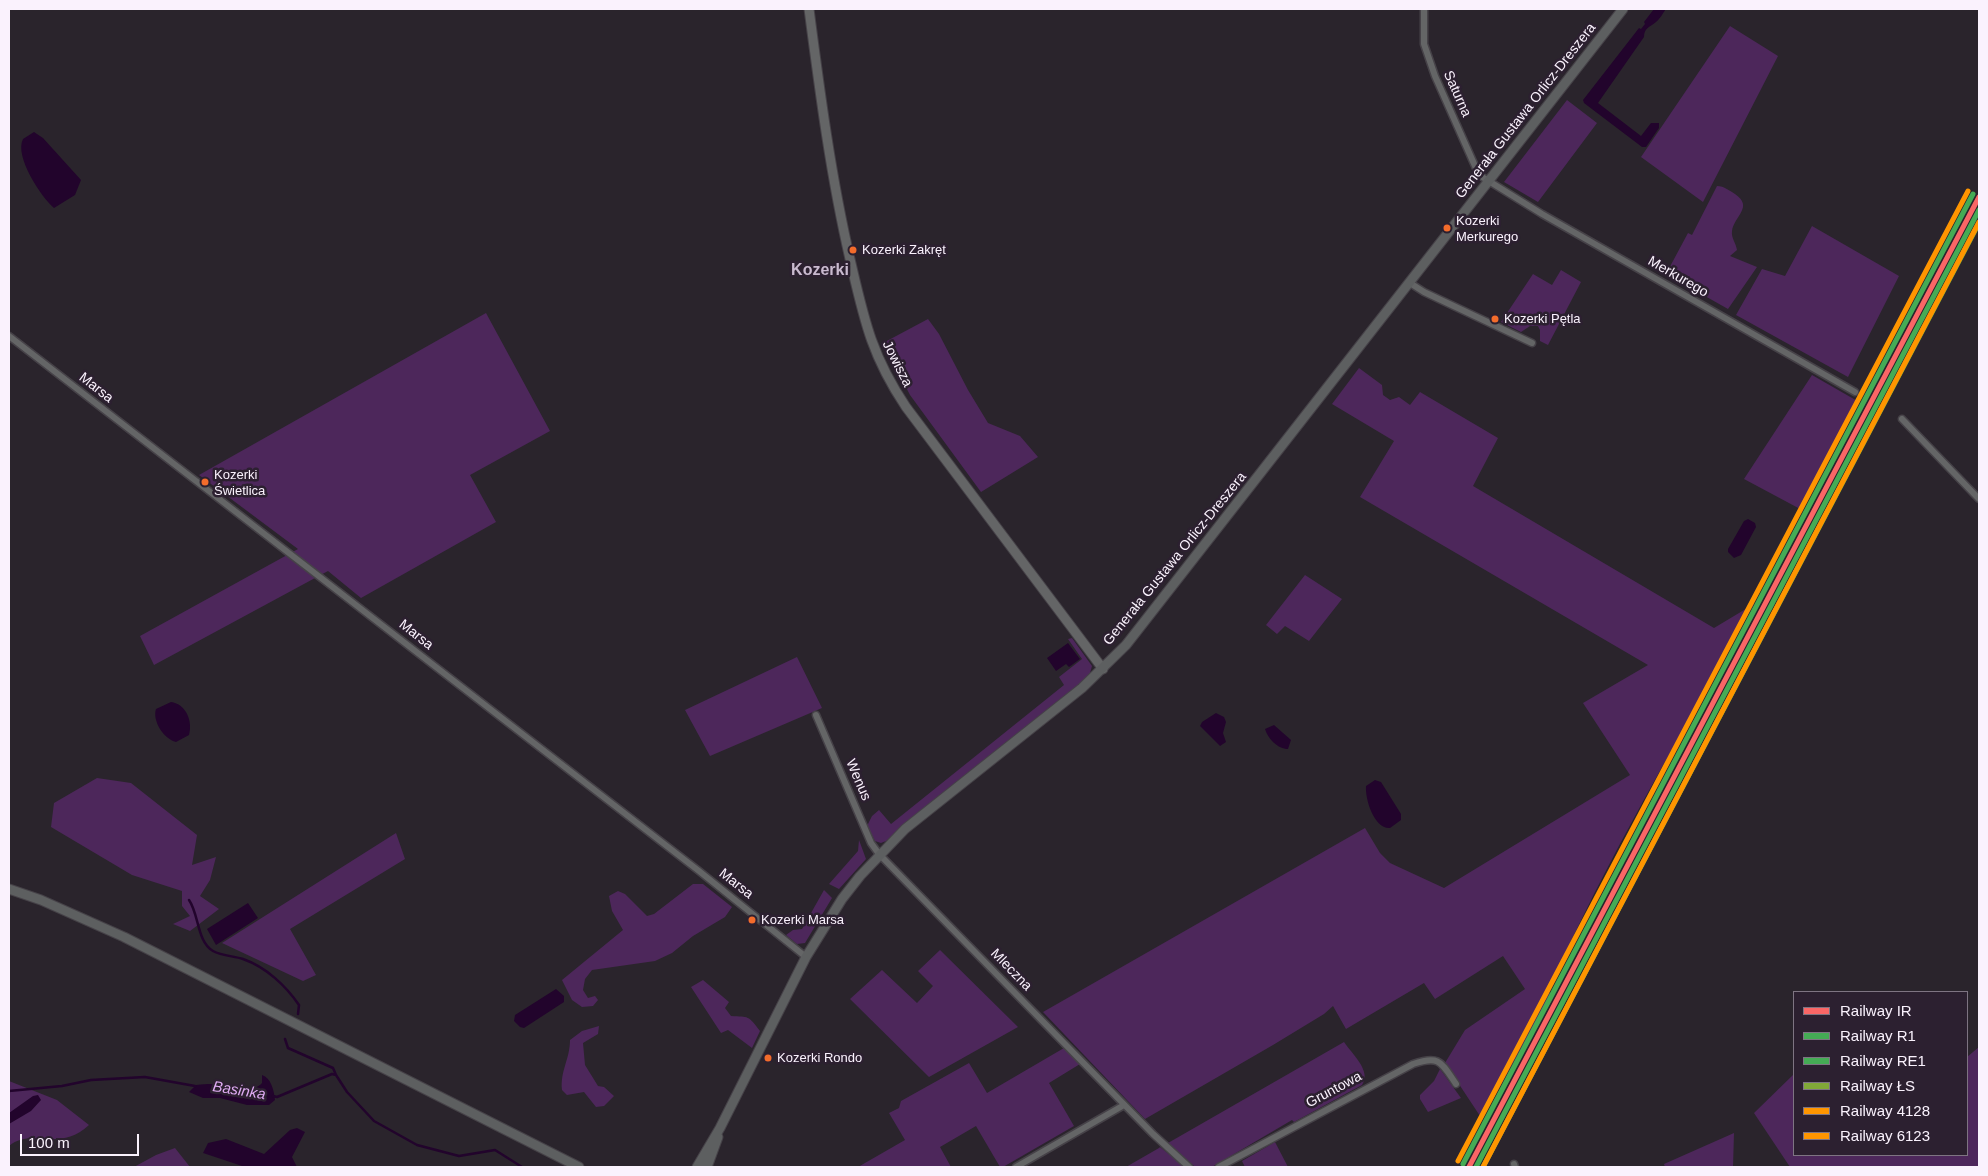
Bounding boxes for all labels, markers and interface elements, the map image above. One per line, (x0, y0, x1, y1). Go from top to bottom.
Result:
street label: Generała Gustawa Orlicz-Dreszera (1452, 20, 1600, 202)
street label: Saturna (1439, 68, 1475, 120)
place label: Kozerki Merkurego (1456, 213, 1518, 244)
marker: Kozerki Merkurego (1442, 223, 1452, 233)
place label: Kozerki Zakręt (862, 242, 946, 258)
marker: Kozerki Zakręt (848, 245, 858, 255)
street label: Merkurego (1645, 253, 1711, 301)
district label: Kozerki (791, 261, 849, 281)
place label: Kozerki Pętla (1504, 311, 1581, 327)
marker: Kozerki Pętla (1490, 314, 1500, 324)
street label: Jowisza (878, 338, 916, 390)
street label: Marsa (76, 369, 116, 407)
place label: Kozerki Świetlica (214, 467, 265, 498)
street label: Generała Gustawa Orlicz-Dreszera (1100, 469, 1250, 649)
marker: Kozerki Świetlica (200, 477, 210, 487)
street label: Marsa (396, 616, 436, 654)
street label: Wenus (842, 757, 874, 803)
street label: Marsa (716, 865, 756, 903)
place label: Kozerki Marsa (761, 912, 844, 928)
marker: Kozerki Marsa (747, 915, 757, 925)
street label: Mleczna (987, 945, 1035, 995)
legend (1793, 991, 1968, 1156)
text: Railway IR (1840, 1002, 1912, 1019)
text: Railway R1 (1840, 1027, 1916, 1044)
place label: Kozerki Rondo (777, 1050, 862, 1066)
text: Railway RE1 (1840, 1052, 1926, 1069)
marker: Kozerki Rondo (763, 1053, 773, 1063)
street label: Gruntowa (1303, 1068, 1365, 1112)
text: Railway ŁS (1840, 1077, 1915, 1094)
water label: Basinka (211, 1078, 267, 1104)
text: Railway 4128 (1840, 1102, 1930, 1119)
scale bar (22, 1124, 141, 1156)
text: Railway 6123 (1840, 1127, 1930, 1144)
text: 100 m (28, 1134, 70, 1151)

